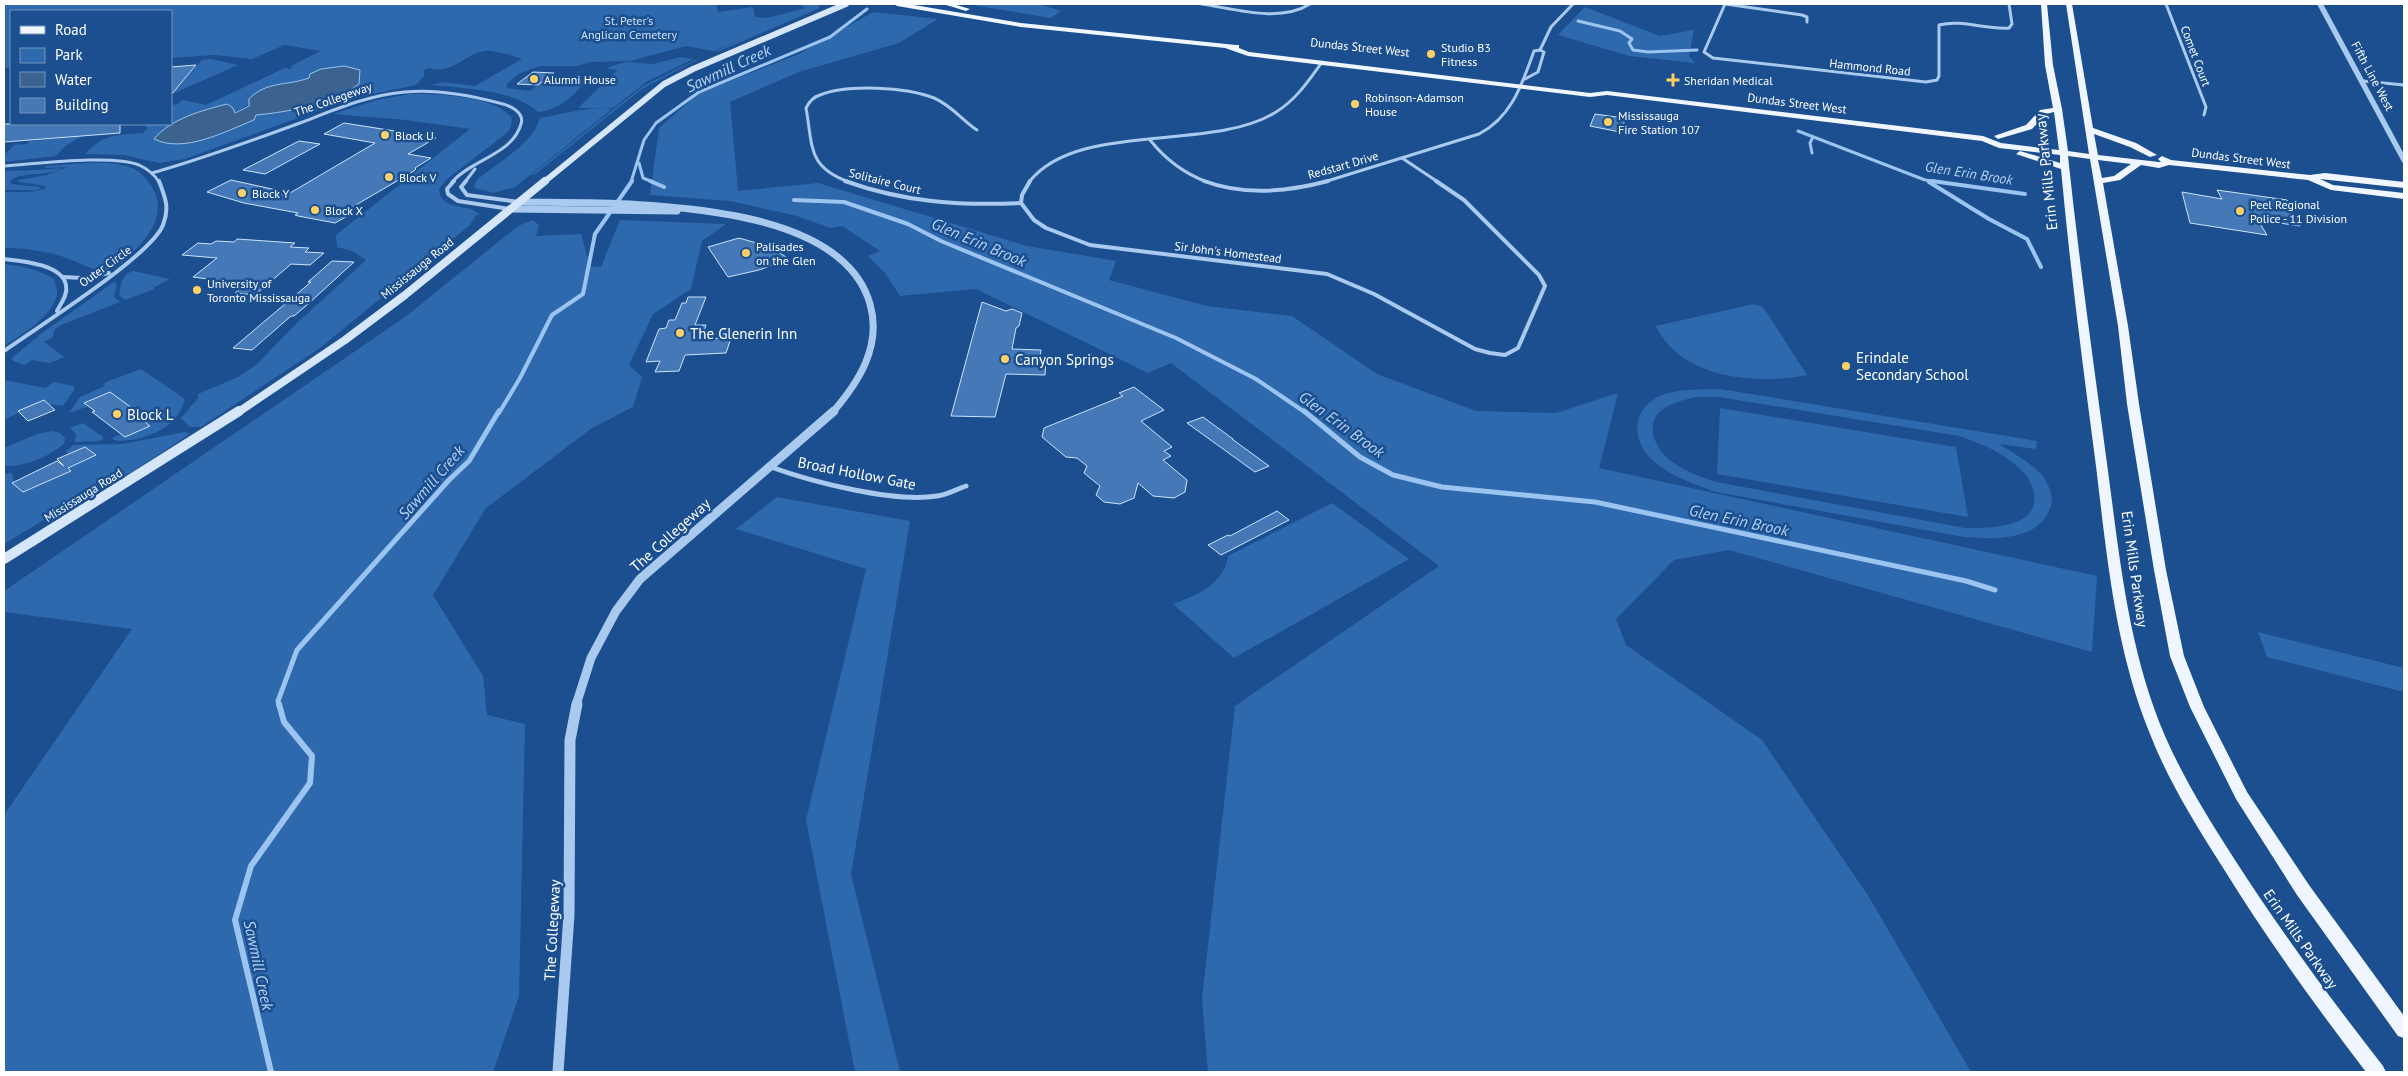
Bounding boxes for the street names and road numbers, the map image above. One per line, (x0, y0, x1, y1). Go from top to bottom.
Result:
street label: Comet Court (2178, 24, 2214, 88)
street label: Dundas Street West (1310, 34, 1410, 60)
street label: Fifth Line West (2348, 39, 2398, 113)
street label: Hammond Road (1829, 55, 1911, 79)
street label: The Collegeway (292, 79, 374, 119)
street label: Dundas Street West (1747, 89, 1847, 117)
street label: Erin Mills Parkway (2030, 113, 2062, 231)
street label: Dundas Street West (2191, 144, 2291, 172)
street label: Redstart Drive (1306, 148, 1380, 182)
street label: Solitaire Court (847, 165, 923, 197)
street label: Mississauga Road (377, 234, 457, 302)
street label: Sir John's Homestead (1174, 238, 1282, 266)
street label: Outer Circle (76, 242, 134, 290)
street label: Broad Hollow Gate (796, 452, 918, 494)
street label: Mississauga Road (41, 465, 125, 525)
street label: The Collegeway (626, 494, 714, 576)
street label: Erin Mills Parkway (2117, 510, 2153, 628)
street label: The Collegeway (540, 879, 564, 981)
street label: Erin Mills Parkway (2260, 885, 2342, 993)

